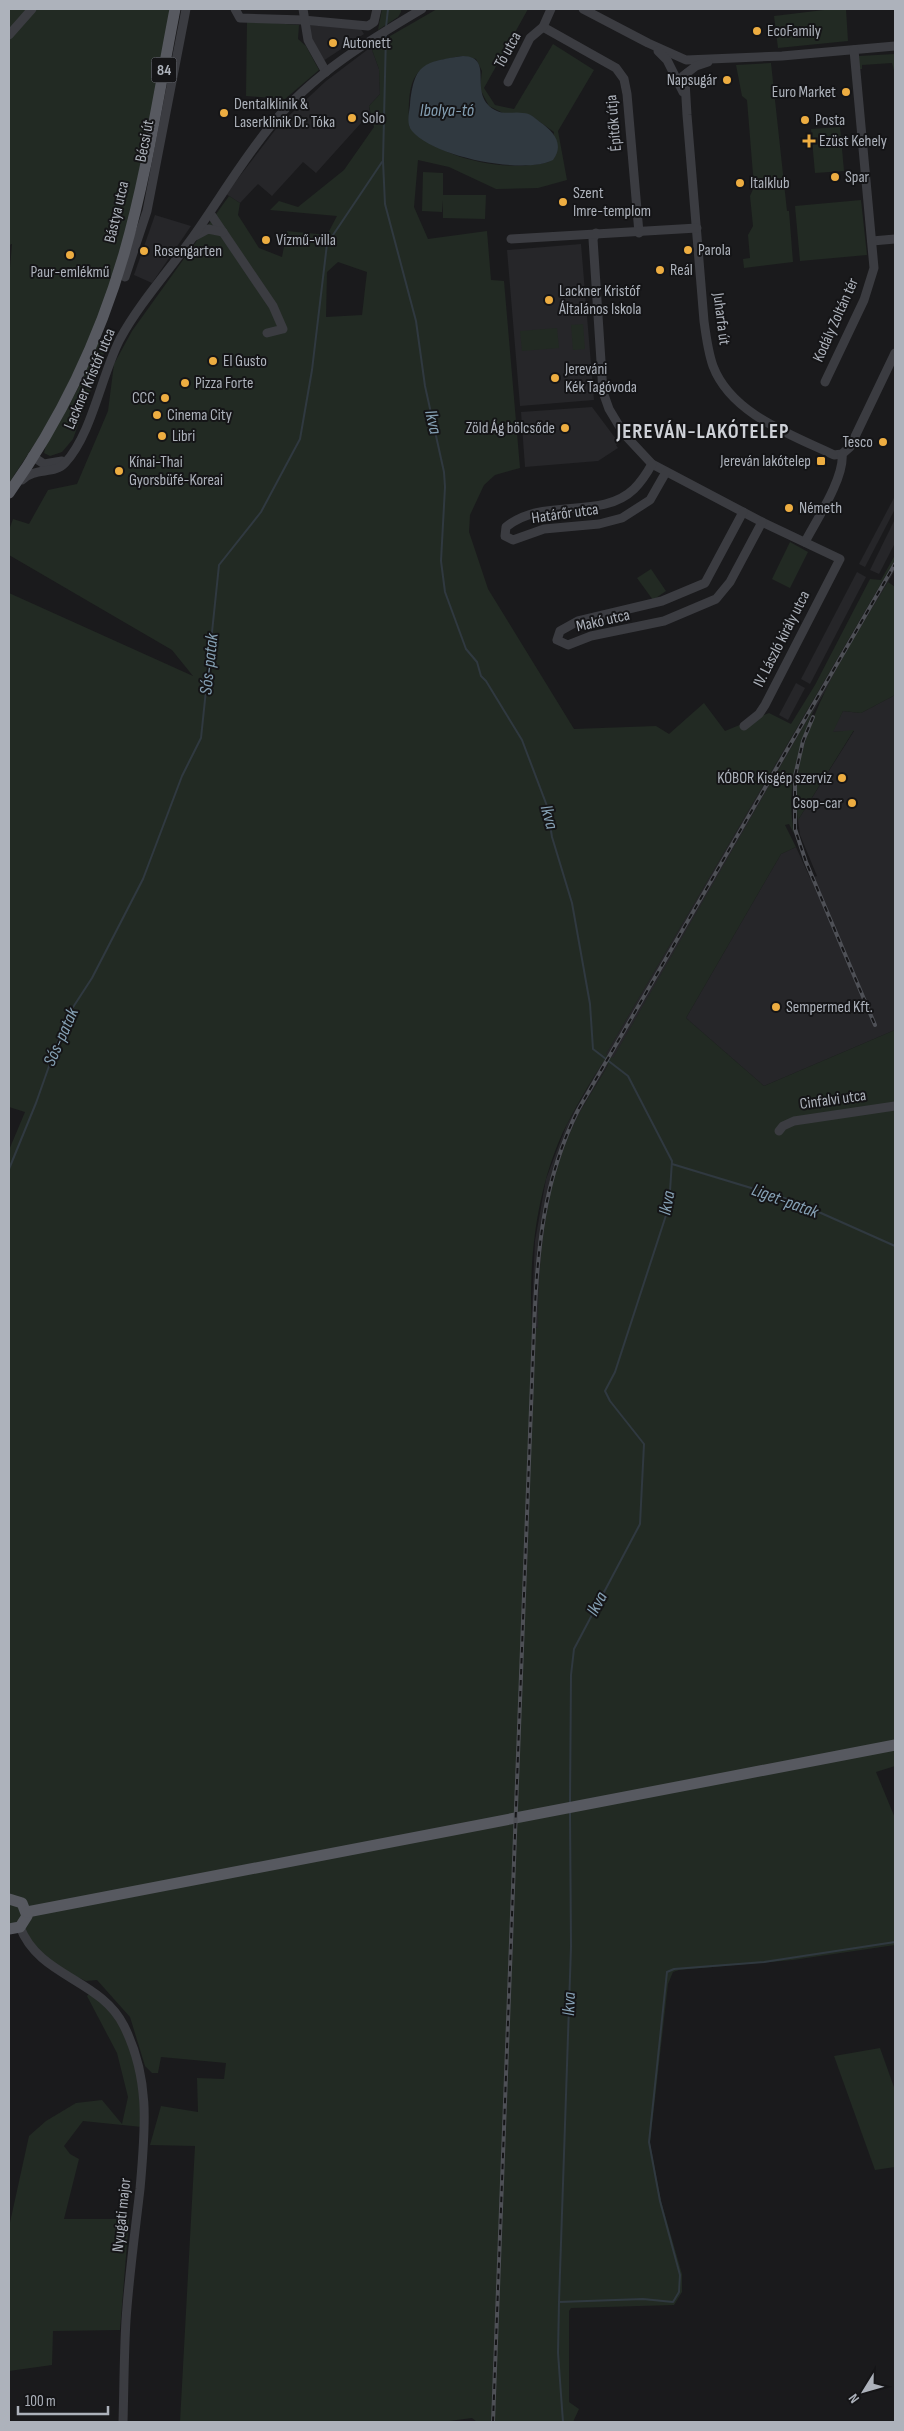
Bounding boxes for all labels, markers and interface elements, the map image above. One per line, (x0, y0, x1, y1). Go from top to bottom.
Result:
place label: EcoFamily (767, 22, 821, 41)
marker: EcoFamily (751, 25, 763, 37)
street label: Tó utca (490, 29, 526, 71)
place label: Autonett (342, 34, 391, 53)
marker: Autonett (327, 37, 339, 49)
road number: 84 (152, 58, 176, 82)
place label: Napsugár (667, 71, 717, 90)
marker: Napsugár (721, 74, 733, 86)
place label: Euro Market (772, 83, 836, 102)
marker: Euro Market (840, 86, 852, 98)
street label: Építők útja (602, 94, 626, 152)
place label: Dentalklinik & Laserklinik Dr. Tóka (234, 95, 335, 132)
water label: Ibolya-tó (420, 100, 475, 121)
marker: Dentalklinik & Laserklinik Dr. Tóka (218, 107, 230, 119)
place label: Solo (362, 109, 385, 128)
place label: Posta (815, 111, 845, 130)
marker: Solo (346, 112, 358, 124)
marker: Posta (799, 114, 811, 126)
street label: Bécsi út (132, 118, 158, 164)
place label: Ezüst Kehely (819, 132, 887, 151)
marker: Ezüst Kehely (803, 135, 815, 147)
place label: Spar (845, 168, 870, 187)
marker: Spar (829, 171, 841, 183)
place label: Italklub (750, 174, 790, 193)
marker: Italklub (734, 177, 746, 189)
street label: Bástya utca (101, 179, 133, 245)
place label: Szent Imre-templom (573, 184, 651, 221)
marker: Szent Imre-templom (557, 196, 569, 208)
place label: Vízmű-villa (276, 231, 336, 250)
marker: Vízmű-villa (260, 234, 272, 246)
place label: Parola (698, 241, 731, 260)
place label: Rosengarten (154, 242, 222, 261)
marker: Parola (682, 244, 694, 256)
marker: Rosengarten (138, 245, 150, 257)
marker: Paur-emlékmű (64, 249, 76, 261)
place label: Reál (670, 261, 693, 280)
place label: Paur-emlékmű (31, 263, 109, 282)
marker: Reál (654, 264, 666, 276)
street label: Kodály Zoltán tér (809, 275, 863, 365)
place label: Lackner Kristóf Általános Iskola (558, 282, 642, 319)
street label: Juharfa út (708, 291, 734, 346)
marker: Lackner Kristóf Általános Iskola (543, 294, 555, 306)
street label: Lackner Kristóf utca (60, 326, 120, 432)
place label: El Gusto (223, 352, 267, 371)
marker: El Gusto (207, 355, 219, 367)
place label: Jereváni Kék Tagóvoda (564, 360, 637, 397)
marker: Jereváni Kék Tagóvoda (549, 372, 561, 384)
place label: Pizza Forte (195, 374, 253, 393)
marker: Pizza Forte (179, 377, 191, 389)
place label: CCC (132, 389, 155, 408)
marker: CCC (159, 392, 171, 404)
place label: Cinema City (167, 406, 232, 425)
water label: Ikva (420, 408, 446, 437)
marker: Cinema City (151, 409, 163, 421)
place label: Zöld Ág bölcsőde (466, 419, 555, 438)
district label: JEREVÁN-LAKÓTELEP (615, 419, 790, 444)
marker: Zöld Ág bölcsőde (559, 422, 571, 434)
place label: Libri (172, 427, 195, 446)
marker: Libri (156, 430, 168, 442)
place label: Tesco (842, 433, 873, 452)
marker: Tesco (877, 436, 889, 448)
place label: Jereván lakótelep (719, 452, 811, 471)
place label: Kínai-Thai Gyorsbüfé-Koreai (129, 453, 223, 490)
marker: Jereván lakótelep (815, 455, 827, 467)
marker: Kínai-Thai Gyorsbüfé-Koreai (113, 465, 125, 477)
place label: Németh (799, 499, 842, 518)
street label: Határőr utca (530, 500, 600, 528)
marker: Németh (783, 502, 795, 514)
street label: IV. László király utca (750, 588, 814, 690)
street label: Makó utca (574, 606, 632, 636)
water label: Sós-patak (195, 631, 223, 696)
place label: KÓBOR Kisgép szerviz (717, 769, 832, 788)
marker: KÓBOR Kisgép szerviz (836, 772, 848, 784)
place label: Csop-car (793, 794, 842, 813)
marker: Csop-car (846, 797, 858, 809)
water label: Ikva (536, 802, 563, 832)
place label: Sempermed Kft. (786, 998, 873, 1017)
marker: Sempermed Kft. (770, 1001, 782, 1013)
water label: Sós-patak (39, 1003, 84, 1069)
street label: Cinfalvi utca (799, 1086, 867, 1114)
water label: Liget-patak (749, 1179, 823, 1223)
water label: Ikva (654, 1188, 680, 1217)
water label: Ikva (582, 1588, 612, 1620)
water label: Ikva (558, 1991, 580, 2016)
street label: Nyugati major (109, 2177, 135, 2253)
north arrow (839, 2366, 889, 2416)
scale bar (18, 2384, 108, 2416)
text: N (845, 2390, 863, 2407)
text: 100 m (25, 2392, 56, 2411)

